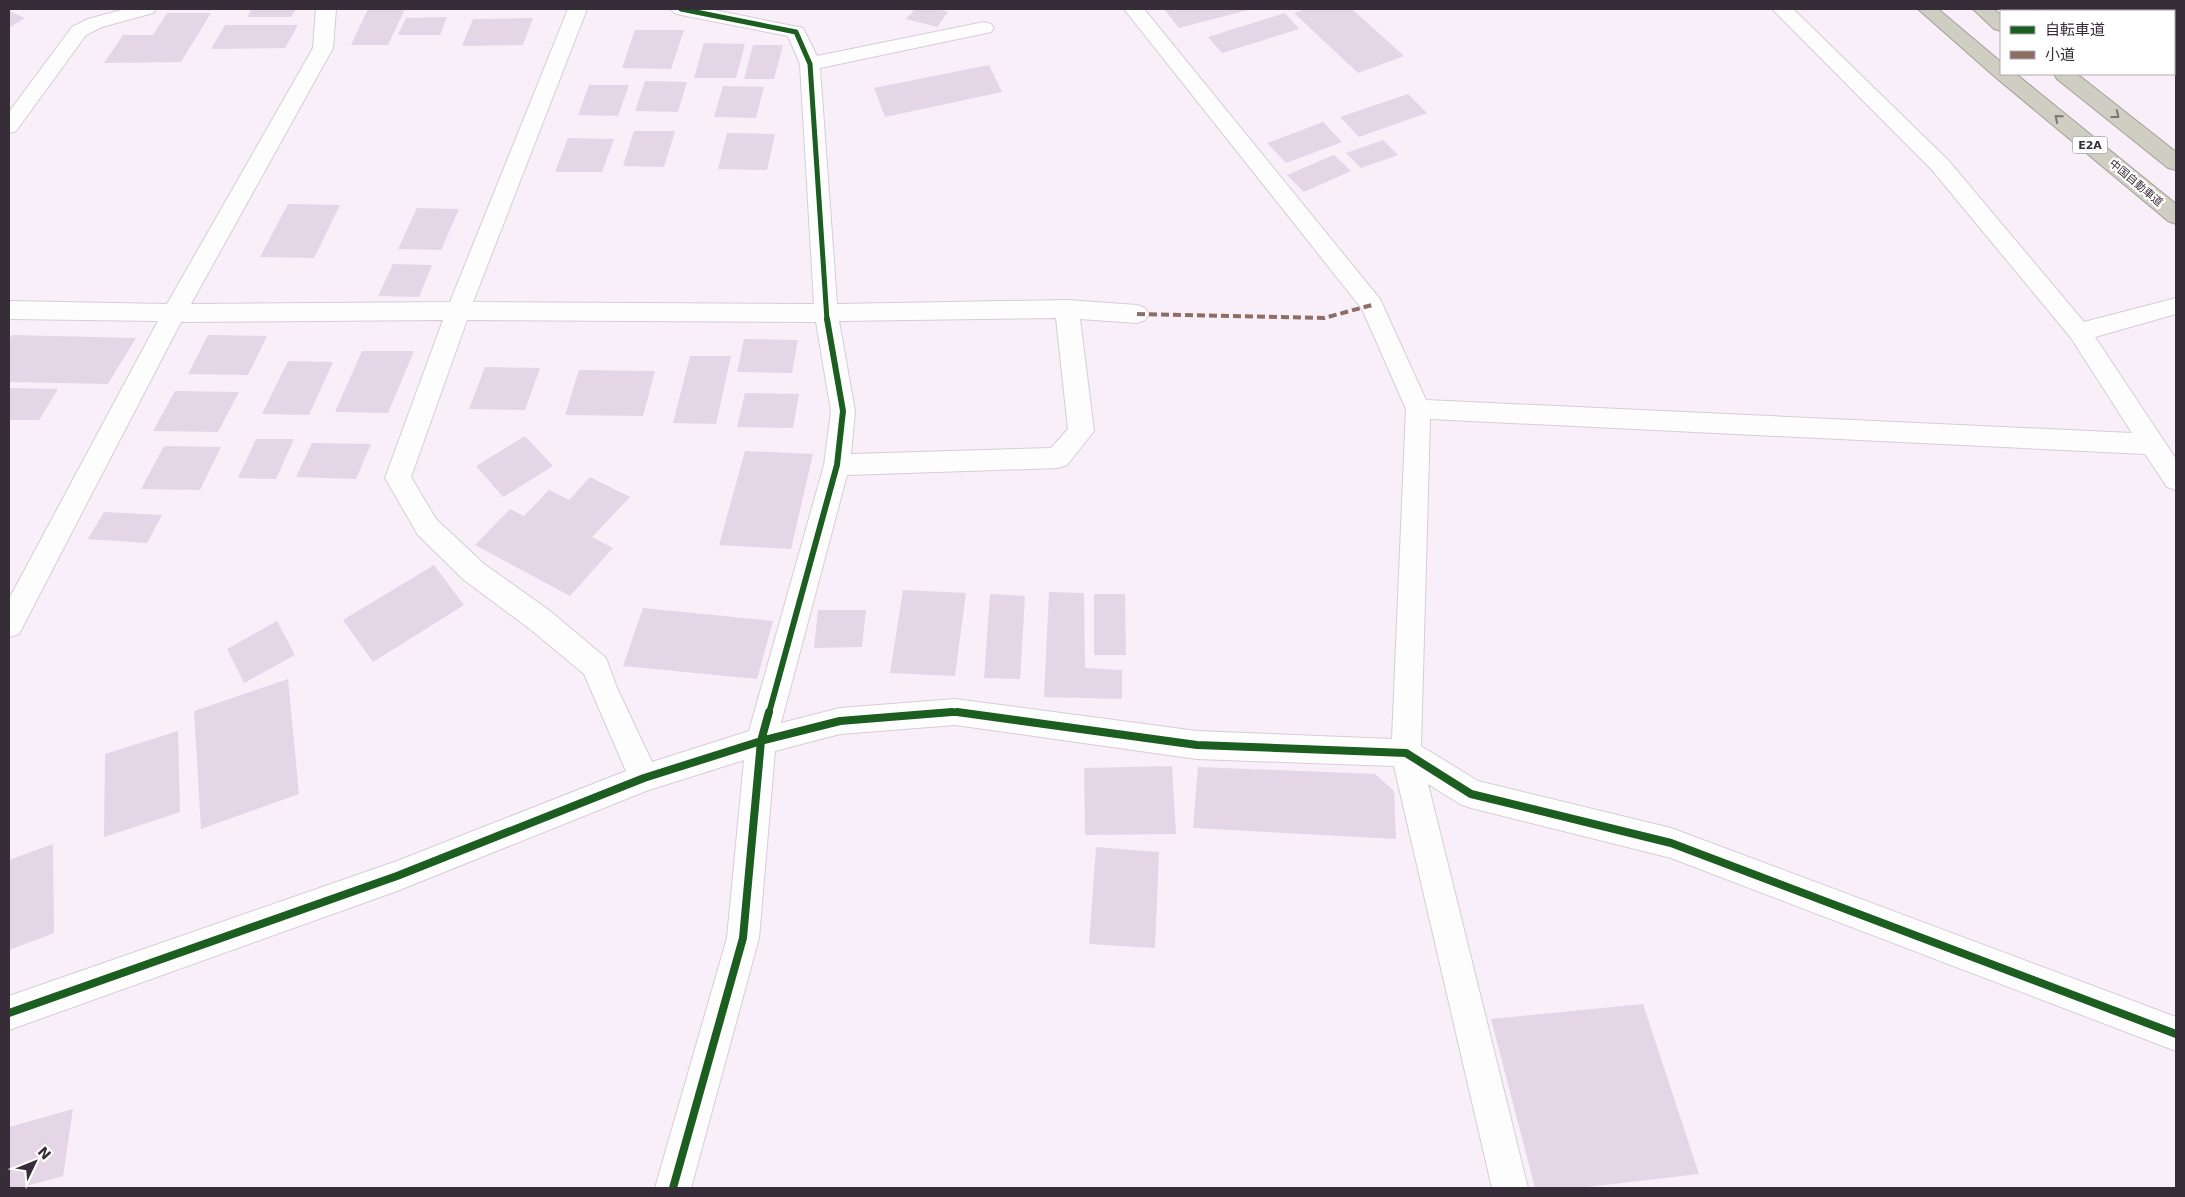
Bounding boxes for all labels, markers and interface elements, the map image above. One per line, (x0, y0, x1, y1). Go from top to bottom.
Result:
legend (2000, 10, 2175, 75)
text: 自転車道 (2045, 21, 2105, 39)
text: 小道 (2045, 46, 2075, 64)
one-way arrow (2110, 109, 2119, 118)
one-way arrow (2054, 115, 2063, 124)
road number: E2A (2072, 136, 2108, 154)
street label: 中国自動車道 (2107, 157, 2165, 209)
north arrow (10, 1137, 60, 1187)
text: N (35, 1143, 54, 1163)

